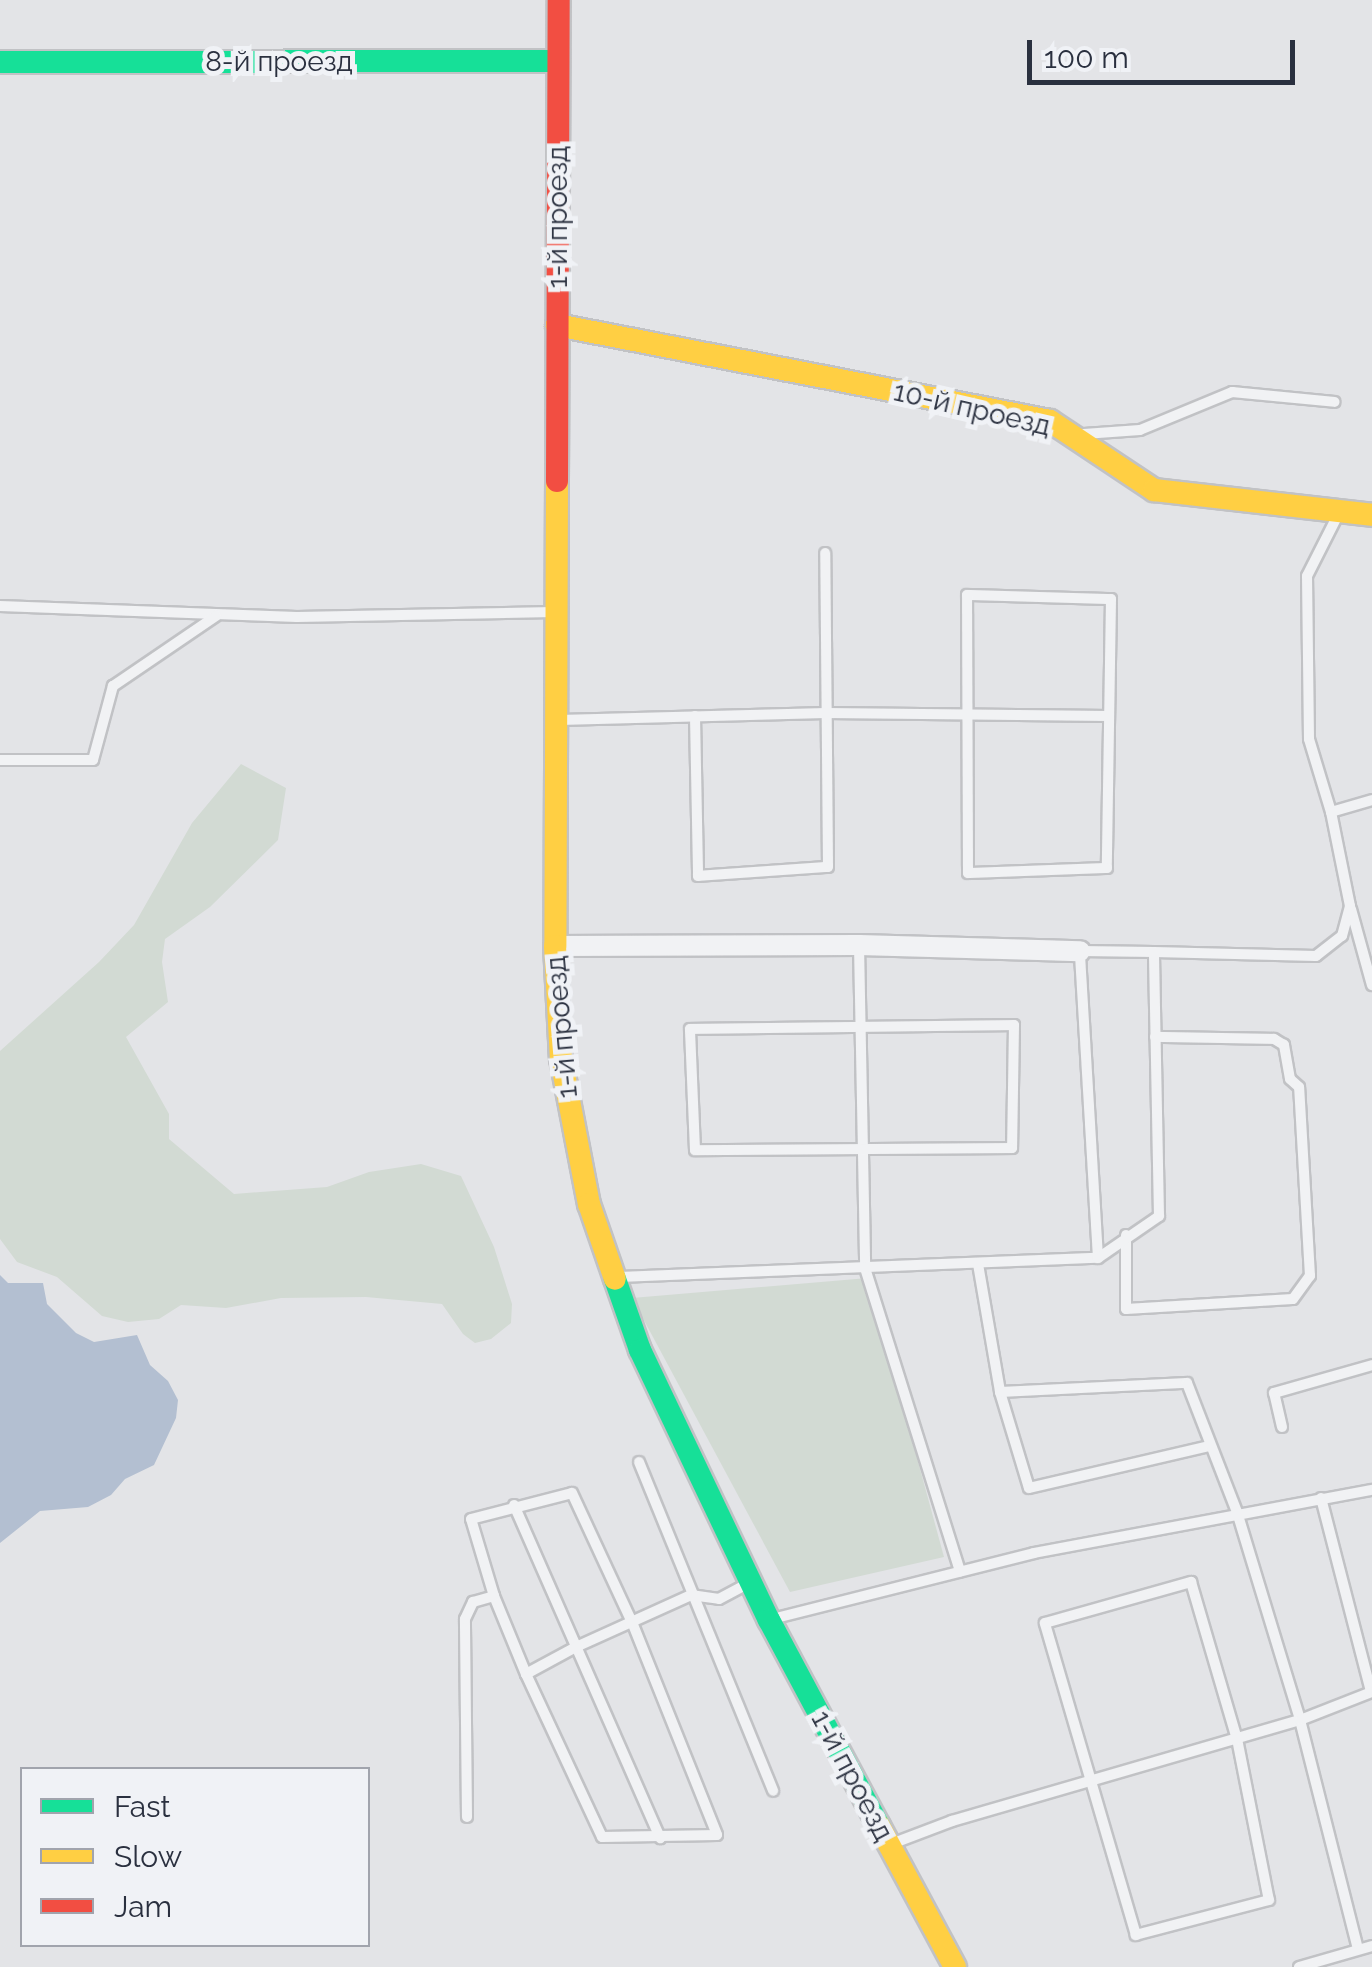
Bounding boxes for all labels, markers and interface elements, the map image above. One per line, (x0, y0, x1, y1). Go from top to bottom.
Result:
scale bar (1032, 20, 1300, 82)
text: 100 m (1044, 40, 1129, 75)
street label: 8-й проезд (205, 45, 353, 79)
street label: 1-й проезд (541, 146, 575, 288)
street label: 10-й проезд (890, 375, 1054, 443)
street label: 1-й проезд (539, 955, 585, 1099)
street label: 1-й проезд (804, 1705, 900, 1847)
legend (20, 1767, 370, 1947)
text: Fast (114, 1789, 171, 1824)
text: Slow (114, 1839, 182, 1874)
text: Jam (114, 1889, 172, 1924)

